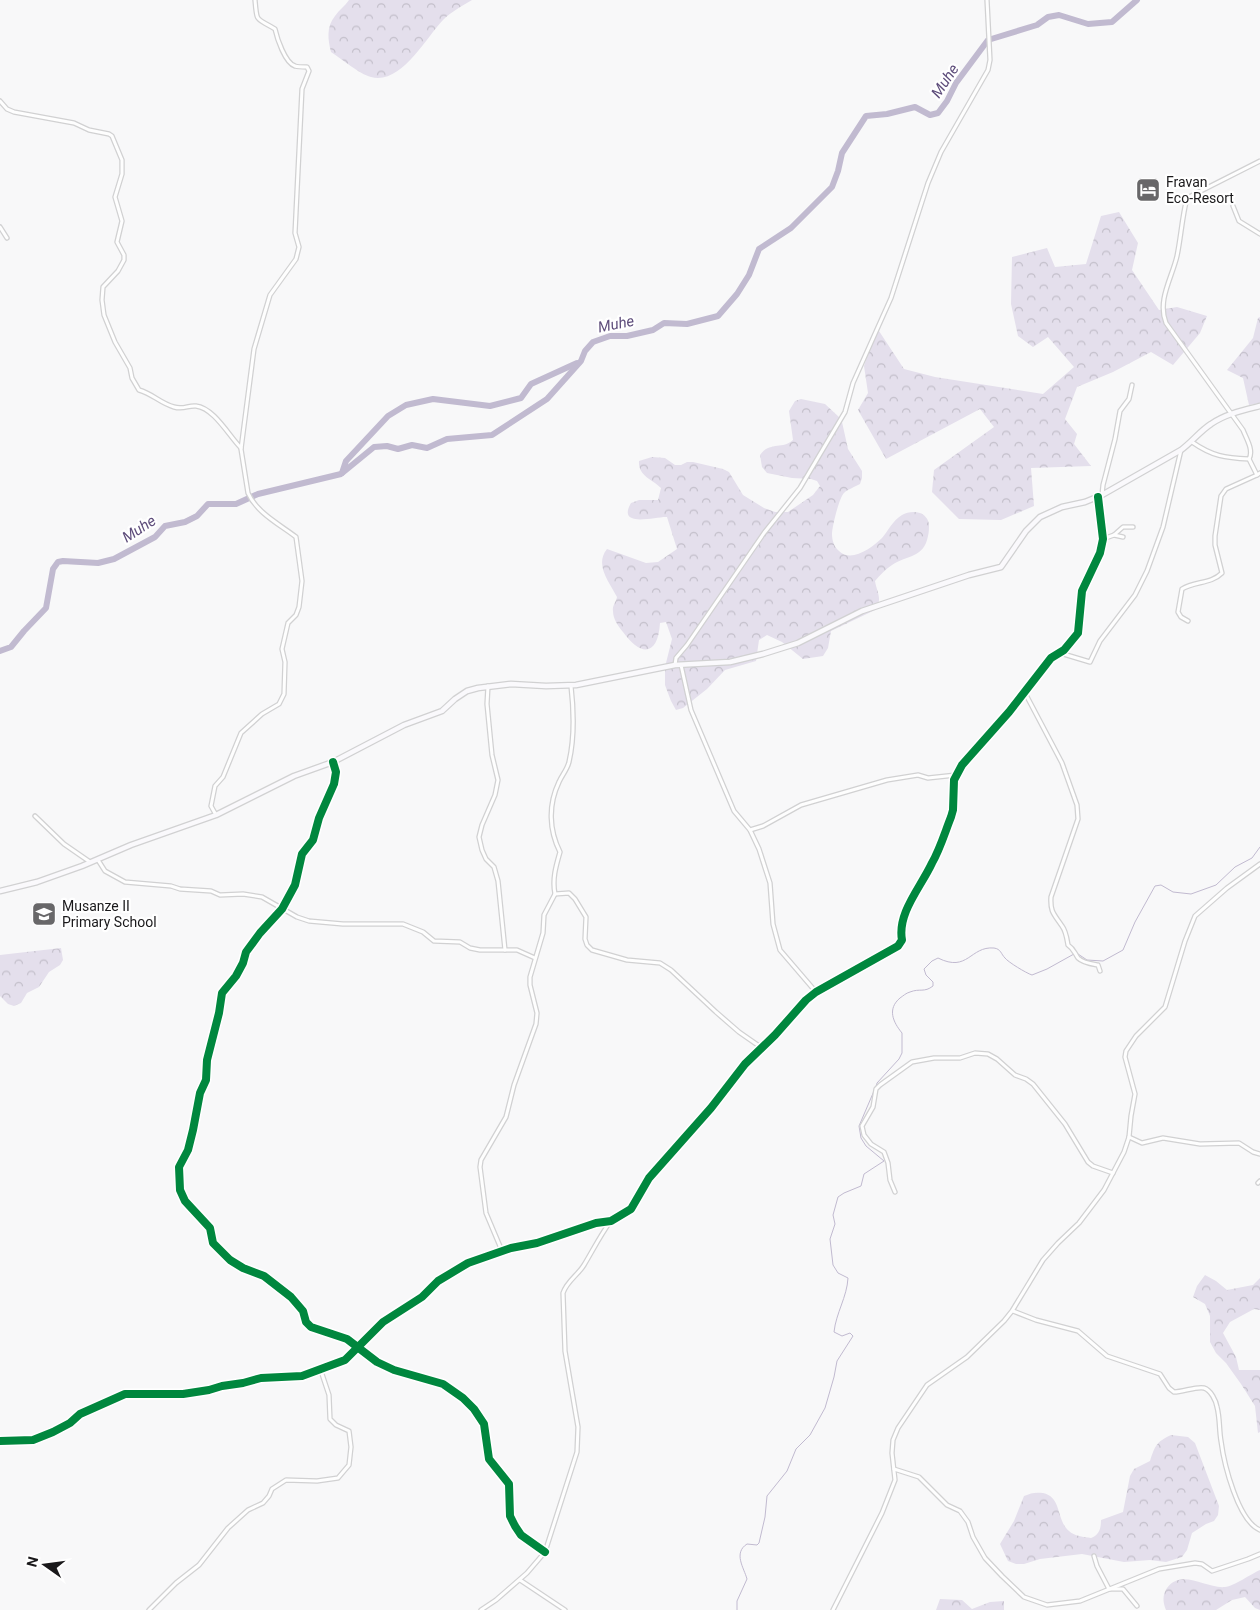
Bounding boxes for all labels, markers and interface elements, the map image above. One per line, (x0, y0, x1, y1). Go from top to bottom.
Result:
water label: Muhe (927, 61, 963, 101)
place label: Fravan Eco-Resort (1166, 174, 1234, 206)
hotel icon: Fravan Eco-Resort (1135, 177, 1161, 203)
water label: Muhe (596, 312, 636, 336)
water label: Muhe (119, 511, 159, 546)
place label: Musanze II Primary School (62, 898, 157, 930)
school or university icon: Musanze II Primary School (31, 901, 57, 927)
north arrow (20, 1540, 70, 1590)
text: N (23, 1555, 41, 1569)

